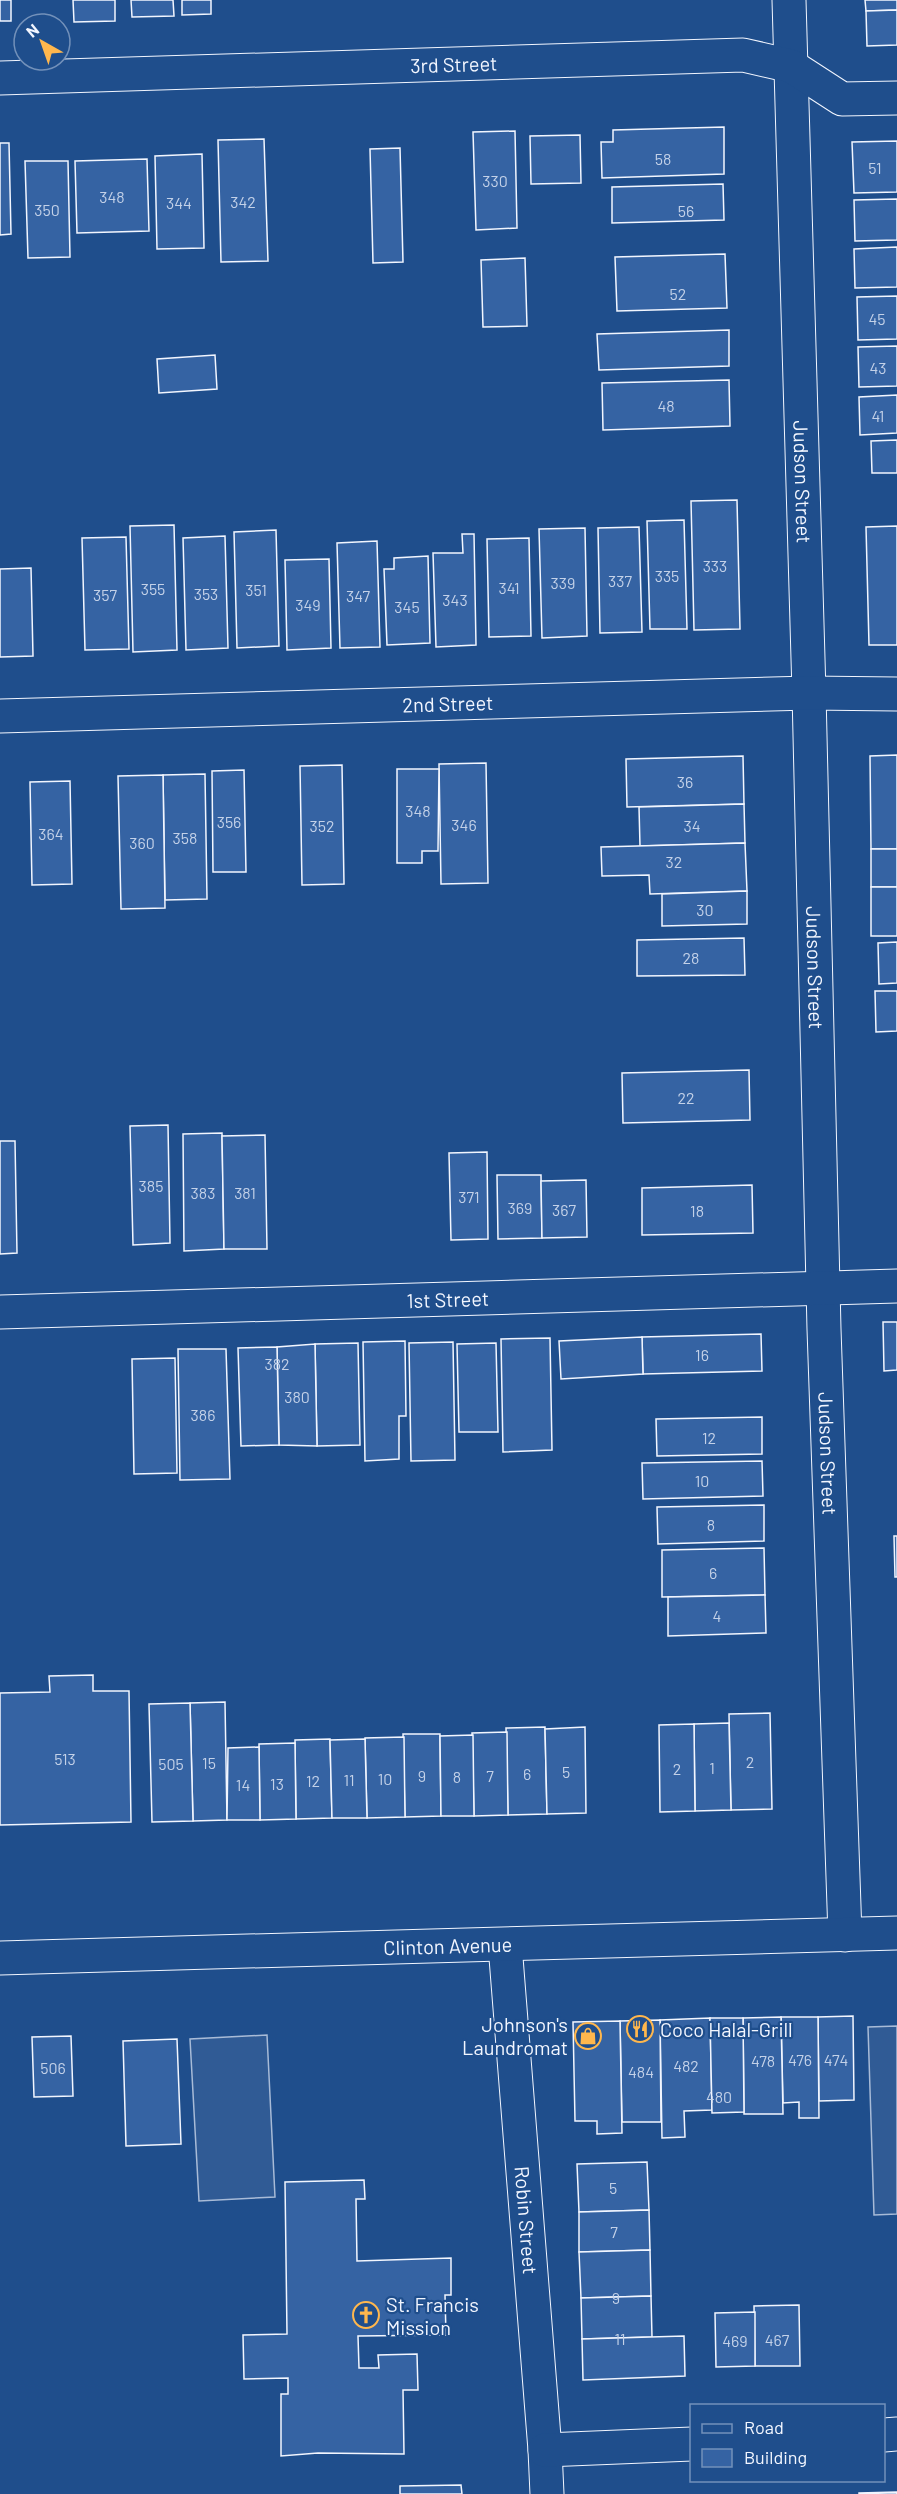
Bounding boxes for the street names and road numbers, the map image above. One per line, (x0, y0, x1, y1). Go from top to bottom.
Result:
street label: 3rd Street (410, 51, 498, 77)
street label: Judson Street (789, 420, 817, 544)
street label: 2nd Street (402, 690, 494, 717)
street label: Judson Street (802, 906, 829, 1029)
street label: 1st Street (406, 1286, 489, 1312)
street label: Judson Street (814, 1392, 842, 1515)
street label: Clinton Avenue (383, 1932, 513, 1959)
street label: Robin Street (511, 2165, 543, 2275)

